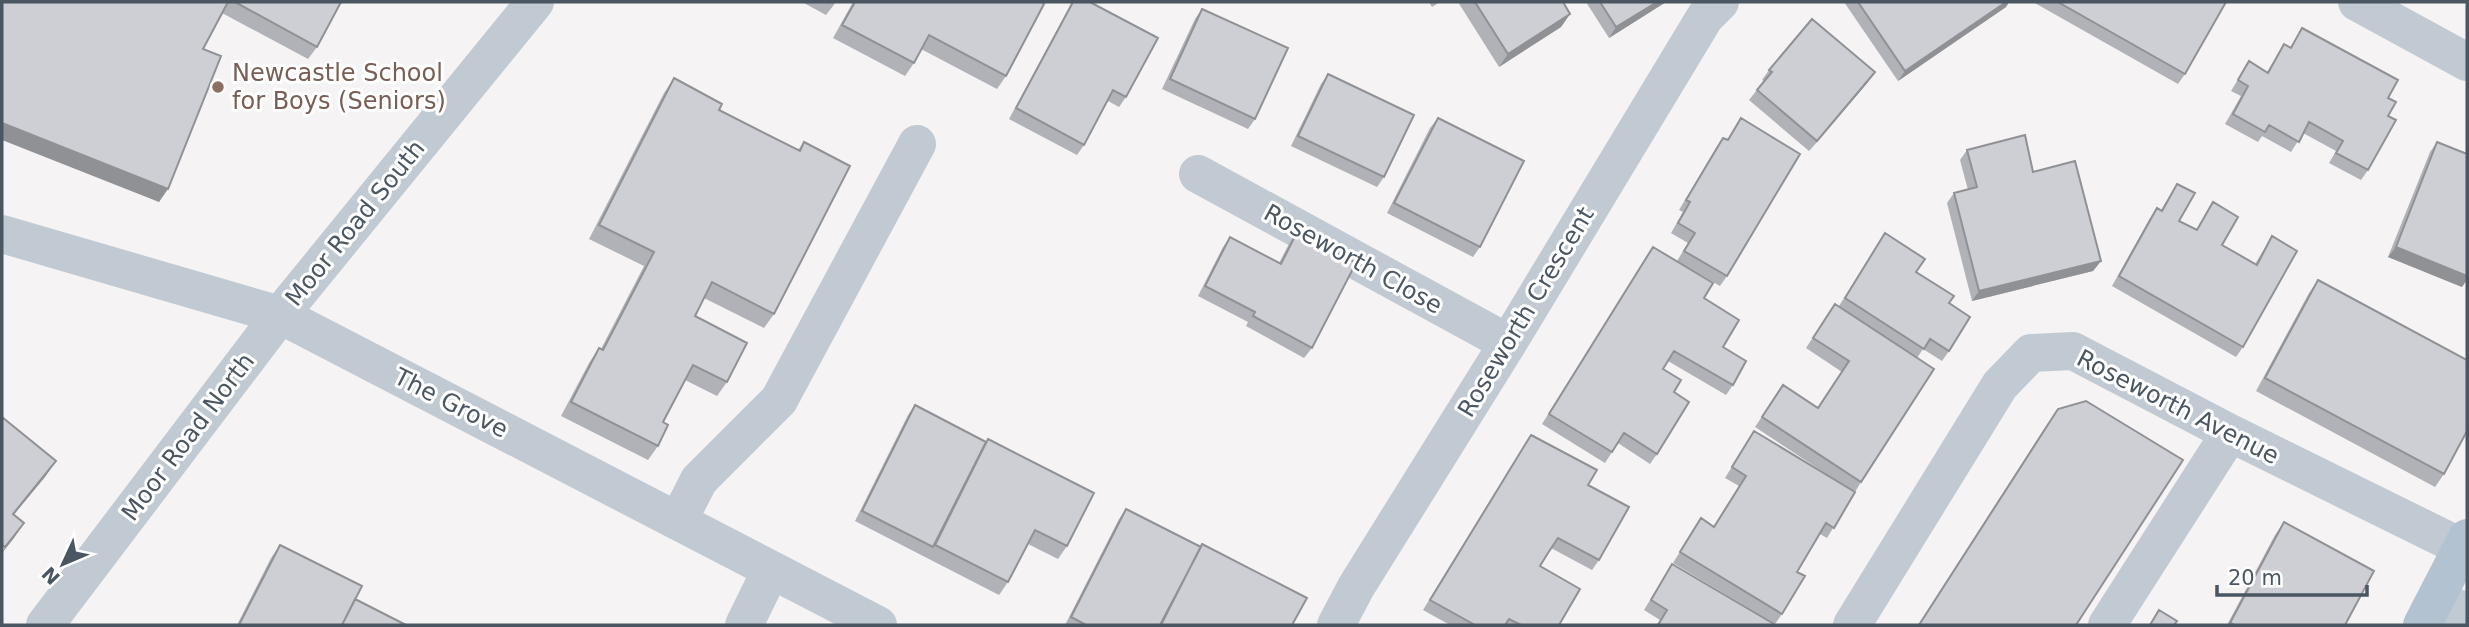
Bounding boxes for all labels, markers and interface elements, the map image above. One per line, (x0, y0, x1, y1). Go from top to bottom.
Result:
place label: Newcastle School for Boys (Seniors) (232, 59, 446, 115)
marker: Newcastle School for Boys (Seniors) (210, 79, 226, 95)
street label: Moor Road South (280, 134, 430, 312)
street label: Roseworth Close (1259, 198, 1447, 320)
street label: Roseworth Crescent (1452, 202, 1600, 422)
street label: Roseworth Avenue (2072, 344, 2284, 470)
street label: Moor Road North (116, 348, 260, 526)
street label: The Grove (389, 362, 513, 444)
north arrow (28, 529, 98, 599)
scale bar (2217, 554, 2368, 598)
text: N (37, 562, 64, 589)
text: 20 m (2228, 566, 2282, 590)

